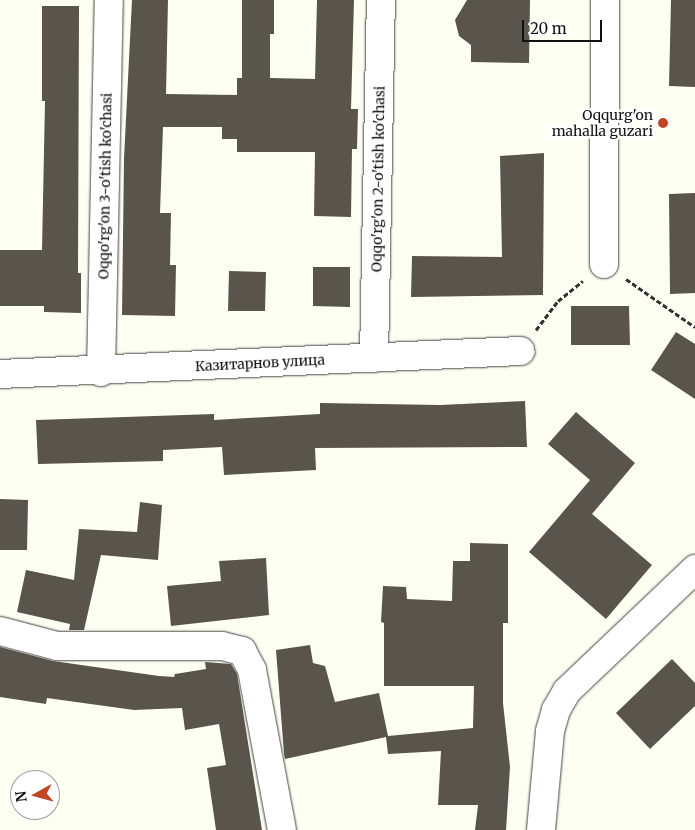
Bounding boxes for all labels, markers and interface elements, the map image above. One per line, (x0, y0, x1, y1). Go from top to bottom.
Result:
scale bar (525, 10, 605, 42)
text: 20 m (530, 19, 567, 38)
street label: Oqqo'rg'on 2-o'tish ko'chasi (368, 86, 388, 272)
street label: Oqqo'rg'on 3-o'tish ko'chasi (95, 93, 115, 279)
place label: Oqqurg'on mahalla guzari (552, 107, 653, 140)
marker: Oqqurg'on mahalla guzari (657, 117, 669, 129)
street label: Казитарнов улица (195, 351, 325, 375)
north arrow (10, 770, 60, 820)
text: N (11, 790, 31, 803)

